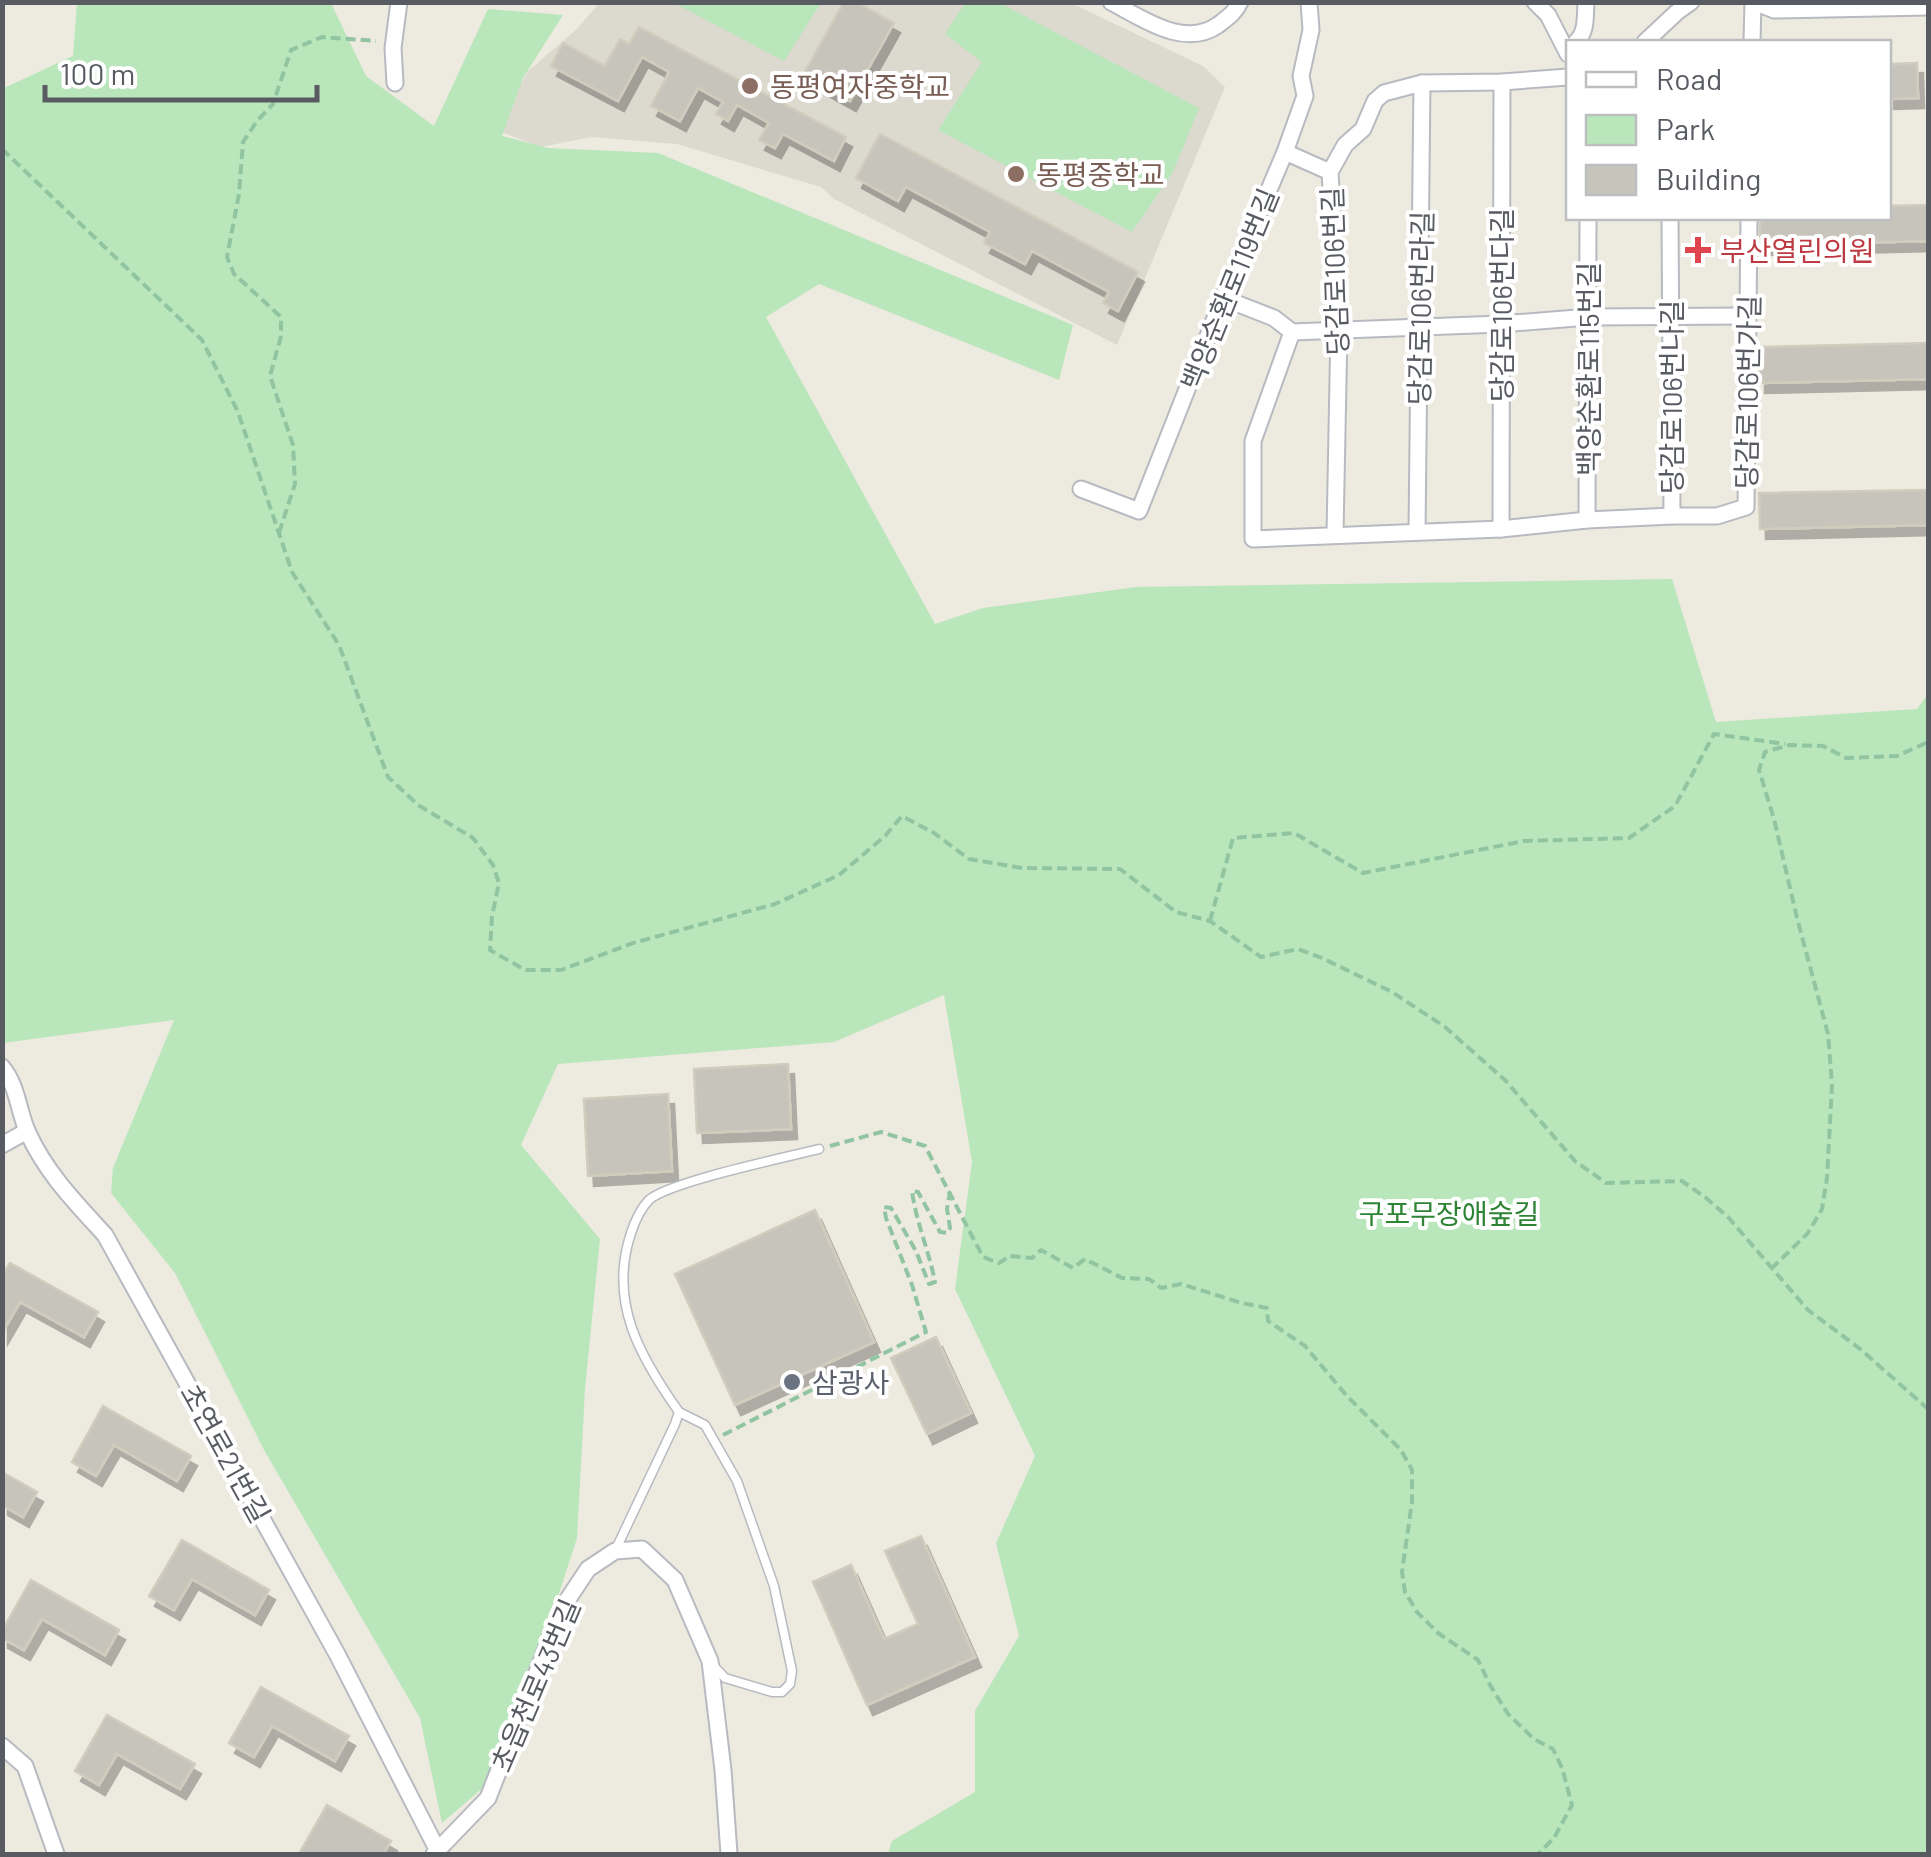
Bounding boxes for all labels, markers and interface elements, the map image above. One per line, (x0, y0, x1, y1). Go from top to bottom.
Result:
scale bar (45, 40, 318, 102)
legend (1566, 40, 1891, 220)
text: 100 m (60, 55, 135, 91)
text: Road (1656, 60, 1722, 96)
place label: 동평여자중학교 (770, 69, 950, 103)
marker: 동평여자중학교 (739, 75, 761, 97)
text: Park (1656, 110, 1715, 146)
place label: 동평중학교 (1036, 157, 1165, 191)
text: Building (1656, 160, 1761, 196)
marker: 동평중학교 (1005, 163, 1027, 185)
street label: 백양순환로119번길 (1173, 183, 1285, 395)
street label: 당감로106번길 (1314, 186, 1354, 356)
street label: 당감로106번다길 (1484, 208, 1518, 402)
street label: 당감로106번라길 (1401, 210, 1439, 406)
place label: 부산열린의원 (1720, 233, 1875, 267)
marker: 부산열린의원 (1685, 237, 1711, 263)
street label: 백양순환로115번길 (1571, 262, 1605, 476)
street label: 당감로106번가길 (1728, 294, 1766, 490)
street label: 당감로106번나길 (1654, 300, 1688, 494)
park label: 구포무장애숲길 (1359, 1196, 1539, 1230)
place label: 삼광사 (812, 1365, 889, 1399)
marker: 삼광사 (781, 1371, 803, 1393)
street label: 초연로21번길 (174, 1378, 278, 1528)
street label: 초읍천로43번길 (483, 1593, 587, 1777)

